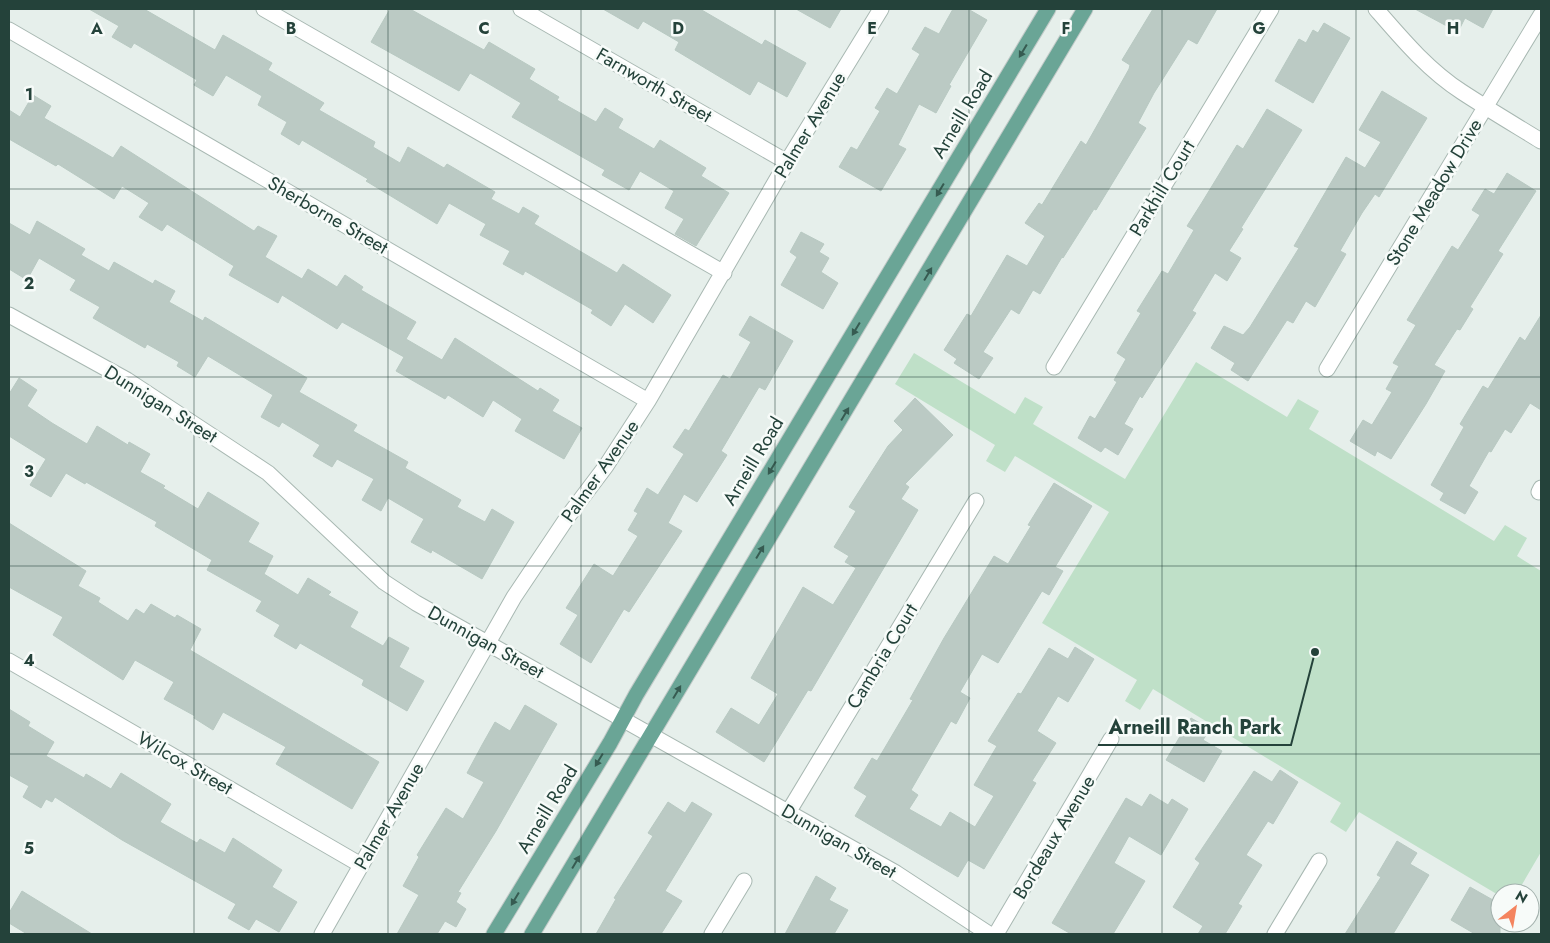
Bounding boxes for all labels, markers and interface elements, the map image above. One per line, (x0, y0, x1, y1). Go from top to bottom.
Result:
text: A (90, 17, 103, 40)
text: B (286, 17, 296, 40)
text: C (478, 17, 490, 40)
text: D (672, 17, 684, 40)
text: E (867, 17, 877, 40)
text: F (1062, 17, 1070, 40)
text: G (1252, 17, 1266, 40)
text: H (1447, 17, 1459, 40)
street label: Farnworth Street (591, 41, 717, 129)
one-way arrow (1019, 44, 1028, 57)
street label: Arneill Road (925, 65, 999, 163)
street label: Palmer Avenue (768, 67, 852, 183)
text: 1 (25, 83, 33, 106)
street label: Stone Meadow Drive (1379, 113, 1489, 270)
street label: Parkhill Court (1123, 135, 1202, 241)
street label: Sherborne Street (263, 170, 394, 261)
one-way arrow (935, 183, 944, 196)
one-way arrow (924, 268, 933, 281)
text: 2 (24, 272, 34, 295)
one-way arrow (851, 322, 860, 335)
street label: Dunnigan Street (99, 358, 223, 450)
one-way arrow (841, 407, 850, 420)
street label: Arneill Road (716, 412, 790, 510)
street label: Palmer Avenue (555, 414, 645, 528)
text: 3 (24, 460, 34, 483)
one-way arrow (767, 462, 776, 475)
one-way arrow (756, 546, 765, 559)
street label: Cambria Court (840, 598, 924, 714)
street label: Dunnigan Street (423, 599, 549, 685)
text: 4 (23, 649, 35, 672)
one-way arrow (672, 685, 681, 698)
callout: Arneill Ranch Park (1098, 710, 1291, 745)
text: Arneill Ranch Park (1107, 713, 1282, 742)
street label: Wilcox Street (132, 725, 238, 801)
one-way arrow (595, 754, 604, 767)
street label: Palmer Avenue (347, 757, 431, 874)
street label: Arneill Road (510, 760, 584, 858)
street label: Bordeaux Avenue (1006, 770, 1102, 904)
street label: Dunnigan Street (776, 797, 902, 885)
text: 5 (24, 837, 34, 860)
one-way arrow (571, 856, 580, 869)
north arrow (1490, 883, 1540, 933)
text: N (1512, 885, 1532, 908)
one-way arrow (511, 893, 520, 906)

